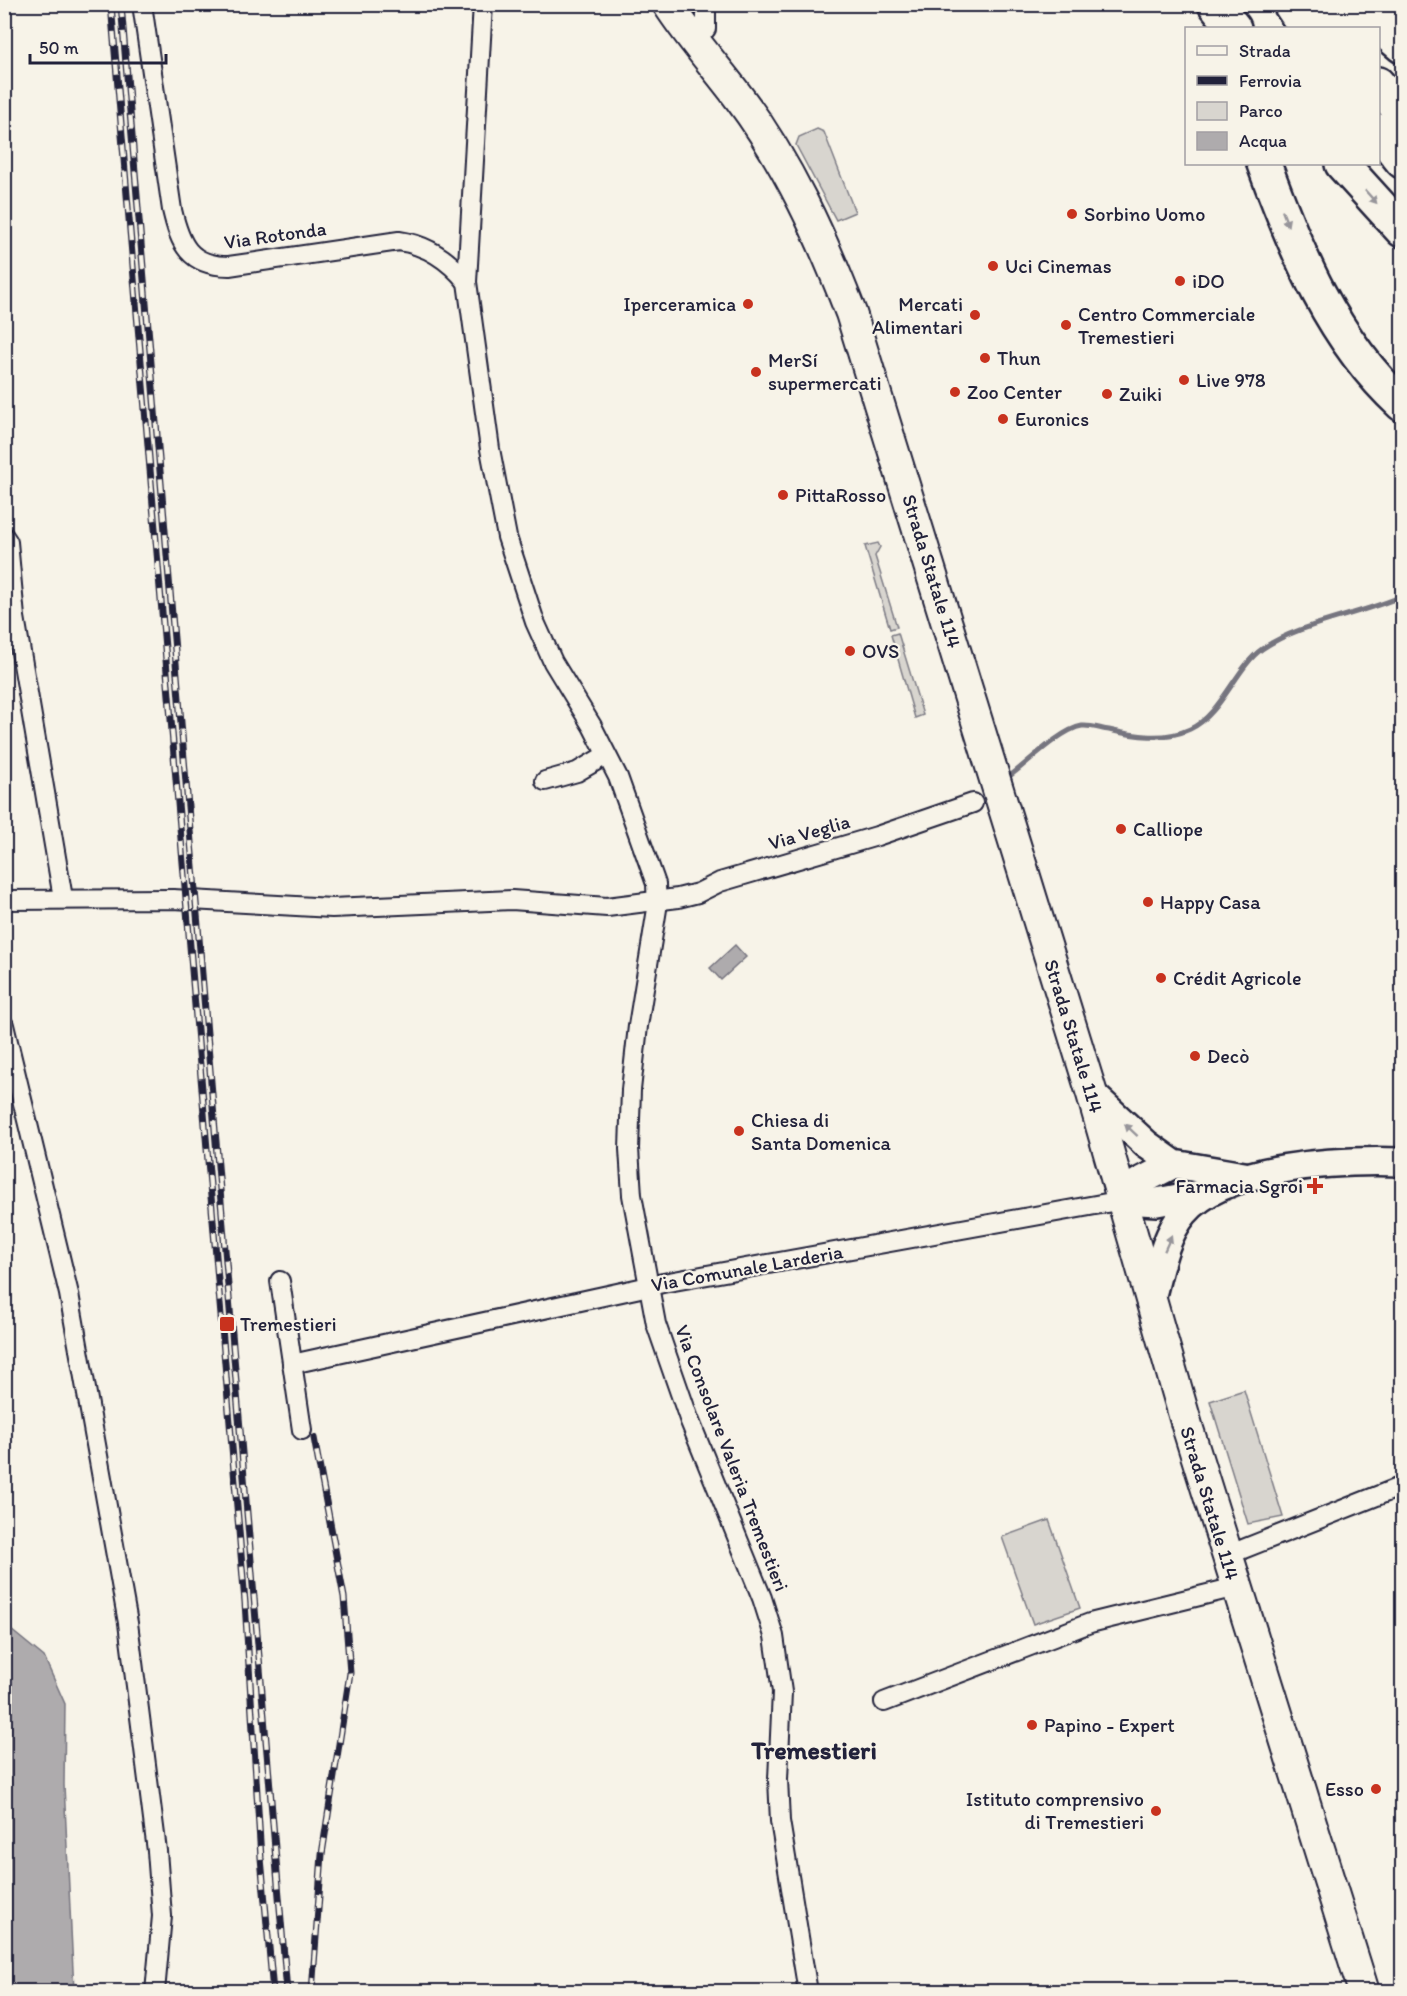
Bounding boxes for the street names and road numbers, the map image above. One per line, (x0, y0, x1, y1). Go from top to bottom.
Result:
street label: Via Rotonda (222, 216, 328, 254)
street label: Strada Statale 114 (897, 491, 967, 651)
street label: Via Veglia (766, 809, 853, 855)
street label: Strada Statale 114 (1039, 956, 1109, 1116)
street label: Via Comunale Larderia (649, 1239, 845, 1297)
street label: Via Consolare Valeria Tremestieri (670, 1321, 794, 1595)
street label: Strada Statale 114 (1175, 1423, 1245, 1583)

